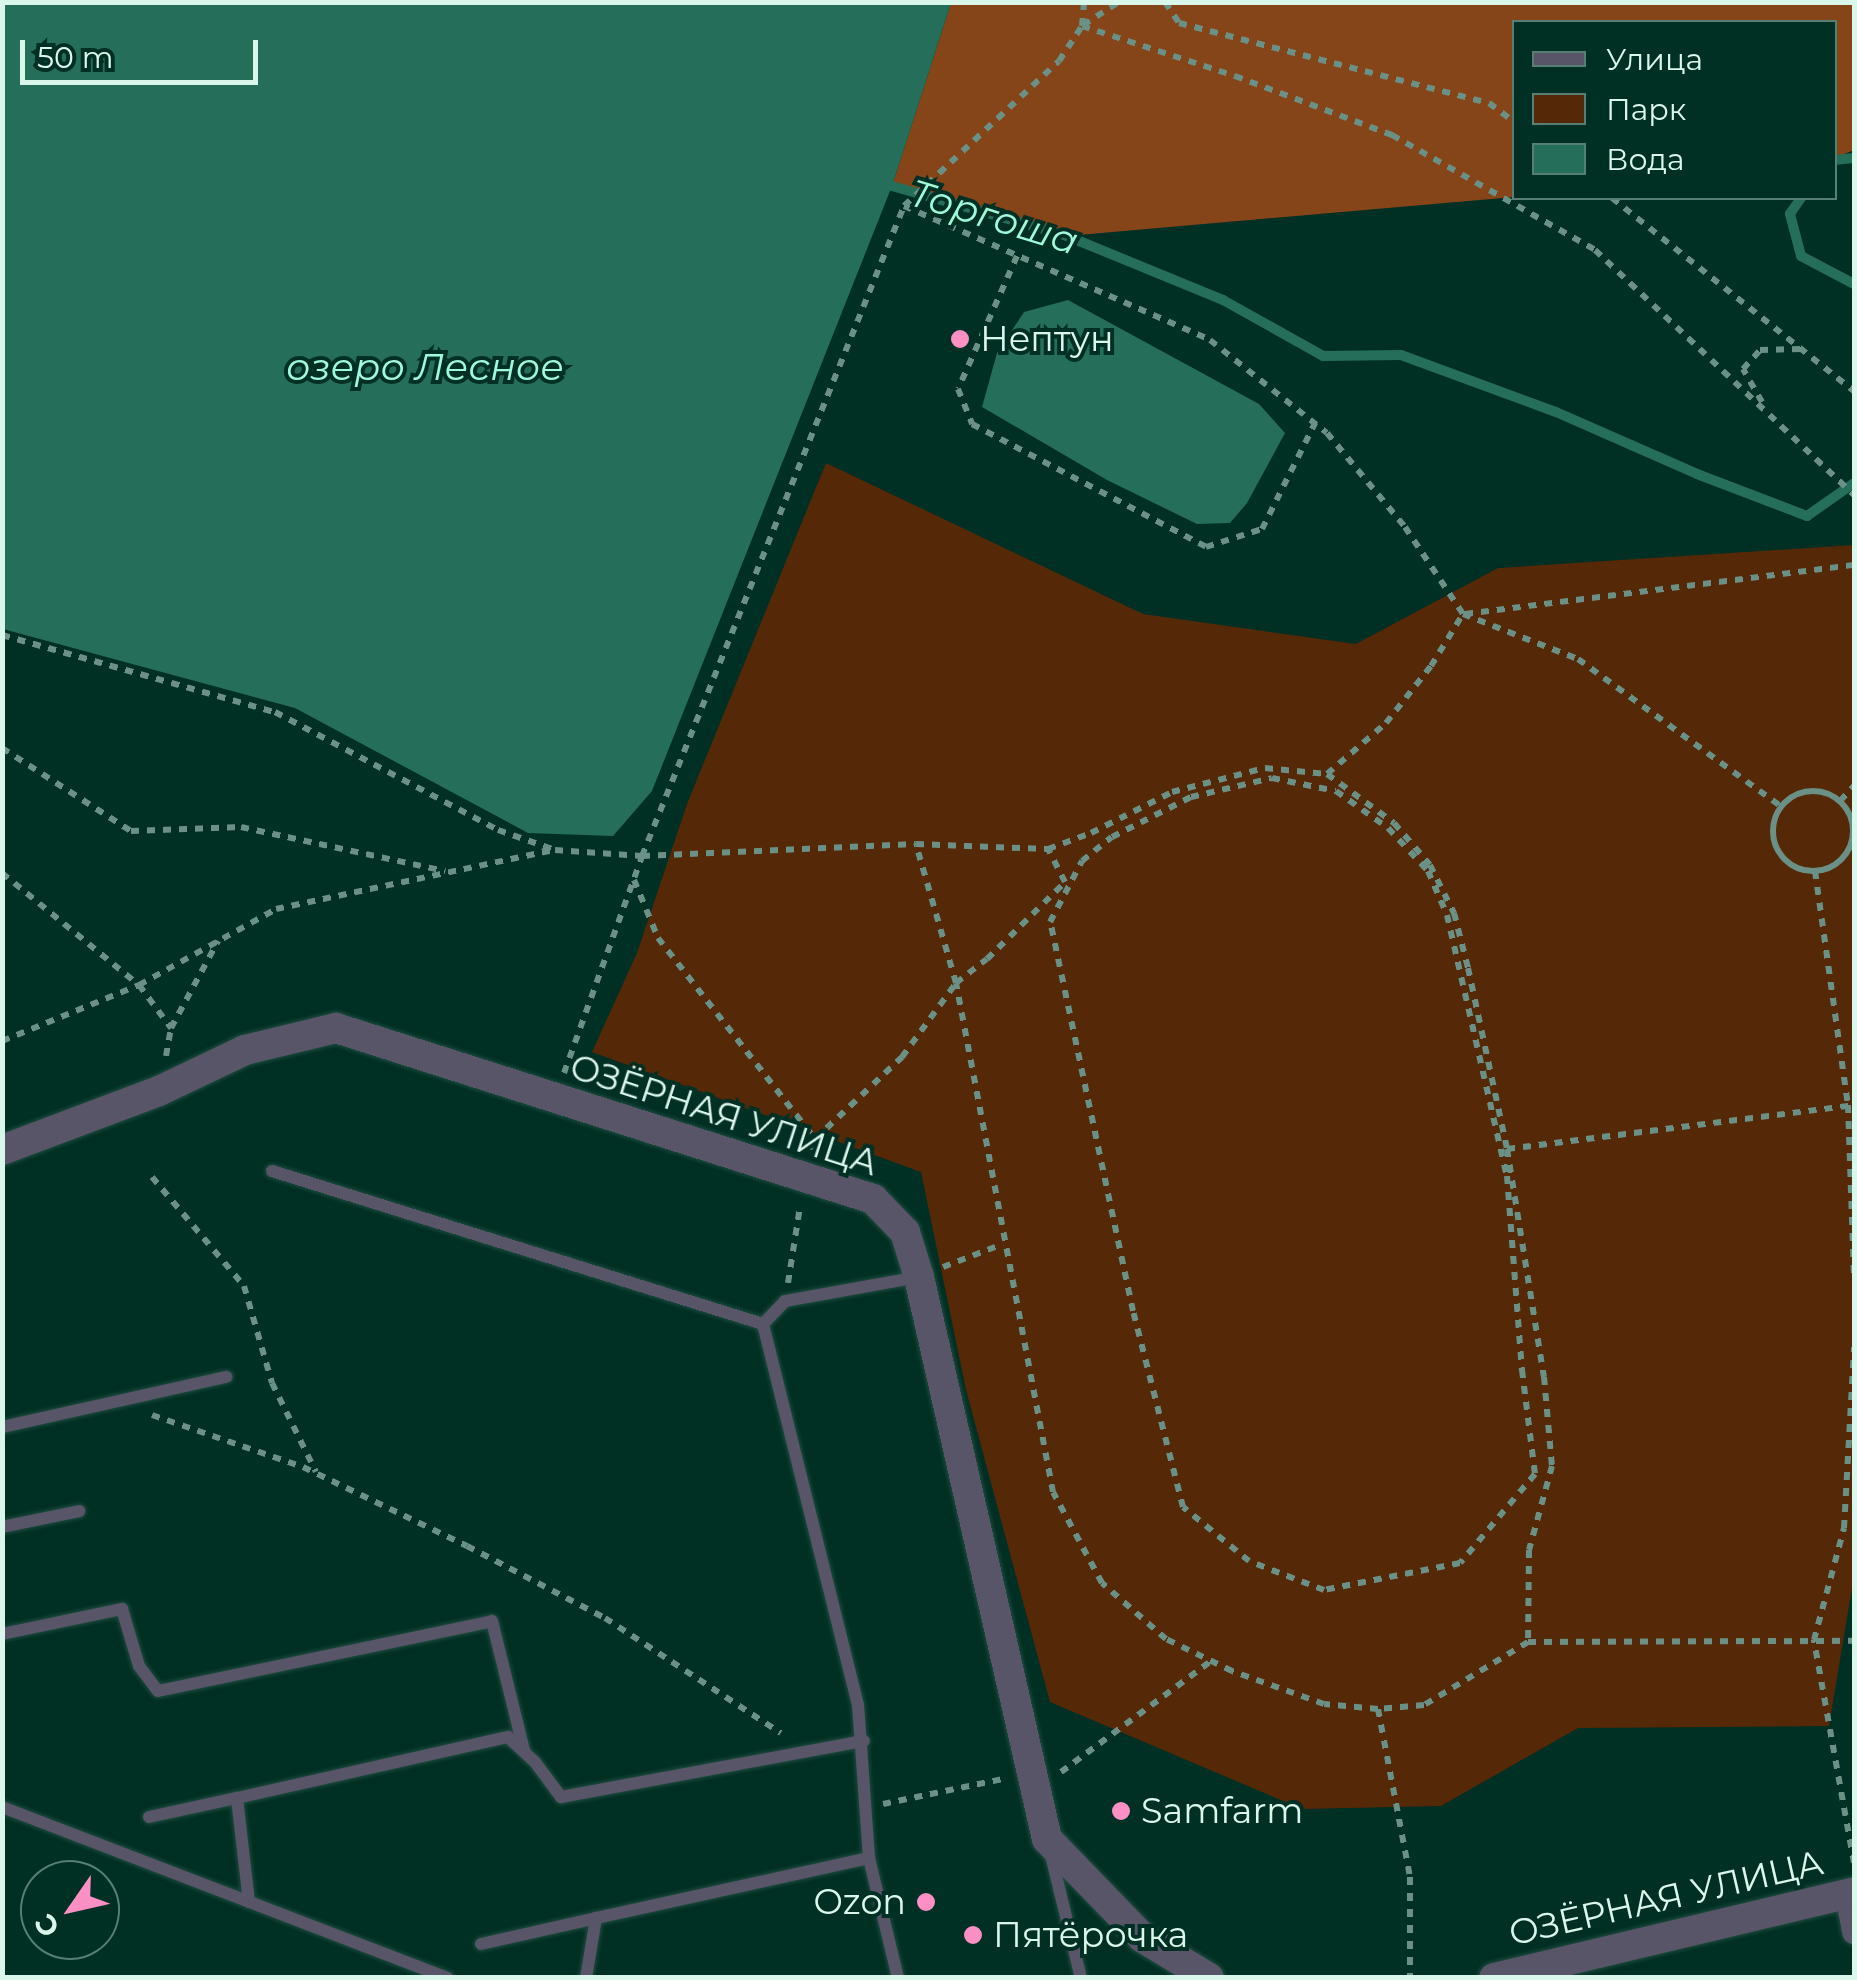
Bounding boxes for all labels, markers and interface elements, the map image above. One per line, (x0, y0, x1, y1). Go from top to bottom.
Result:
scale bar (25, 20, 262, 82)
legend (1512, 20, 1837, 200)
text: 50 m (37, 39, 114, 76)
text: Улица (1606, 41, 1703, 78)
text: Парк (1606, 91, 1686, 128)
text: Вода (1606, 141, 1685, 178)
water label: Торгоша (904, 170, 1084, 264)
place label: Нептун (980, 318, 1114, 360)
marker: Нептун (949, 328, 971, 350)
water label: озеро Лесное (286, 344, 564, 390)
street label: ОЗЁРНАЯ УЛИЦА (565, 1045, 883, 1185)
place label: Samfarm (1141, 1790, 1303, 1832)
marker: Samfarm (1110, 1800, 1132, 1822)
street label: ОЗЁРНАЯ УЛИЦА (1505, 1841, 1827, 1955)
north arrow (20, 1860, 120, 1960)
place label: Ozon (813, 1881, 906, 1923)
marker: Ozon (915, 1891, 937, 1913)
text: С (27, 1908, 67, 1944)
place label: Пятёрочка (993, 1914, 1188, 1956)
marker: Пятёрочка (962, 1924, 984, 1946)

